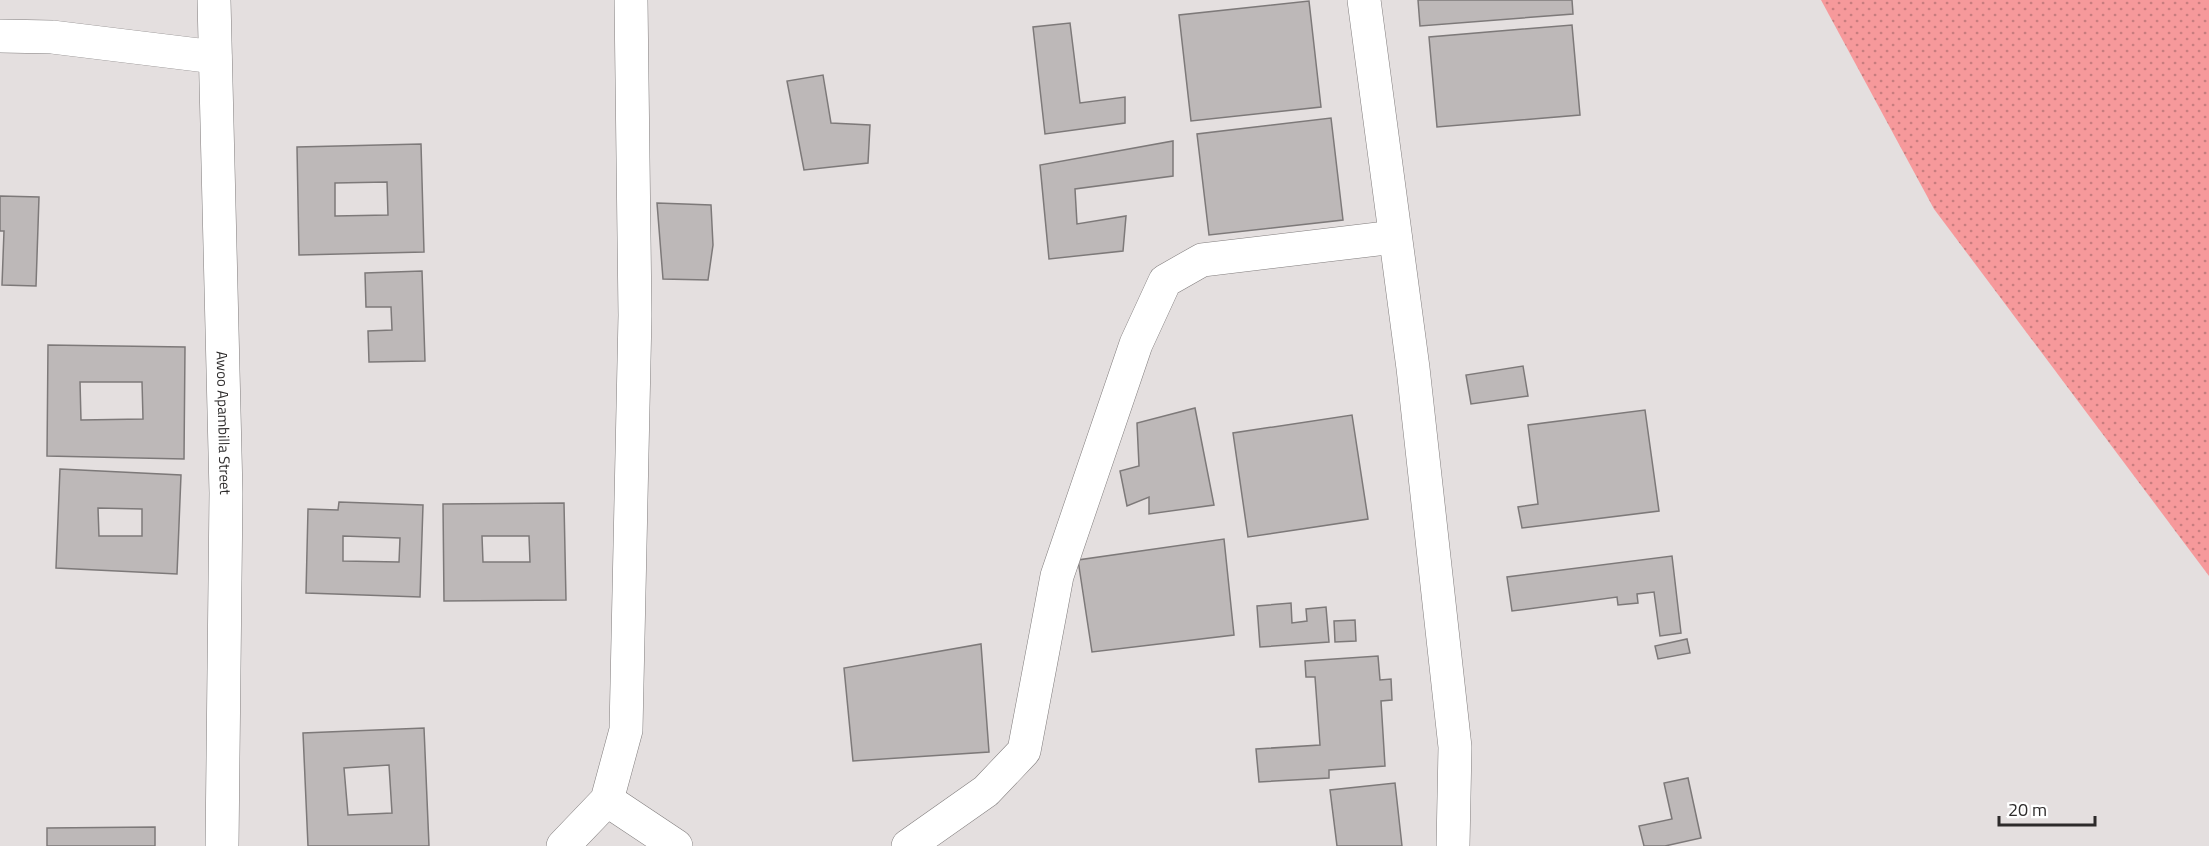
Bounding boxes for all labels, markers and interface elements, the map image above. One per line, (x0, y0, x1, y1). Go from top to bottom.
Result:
street label: Awoo Apambilla Street (211, 351, 238, 496)
scale bar (1999, 789, 2095, 827)
text: 20 m (2008, 796, 2047, 823)

